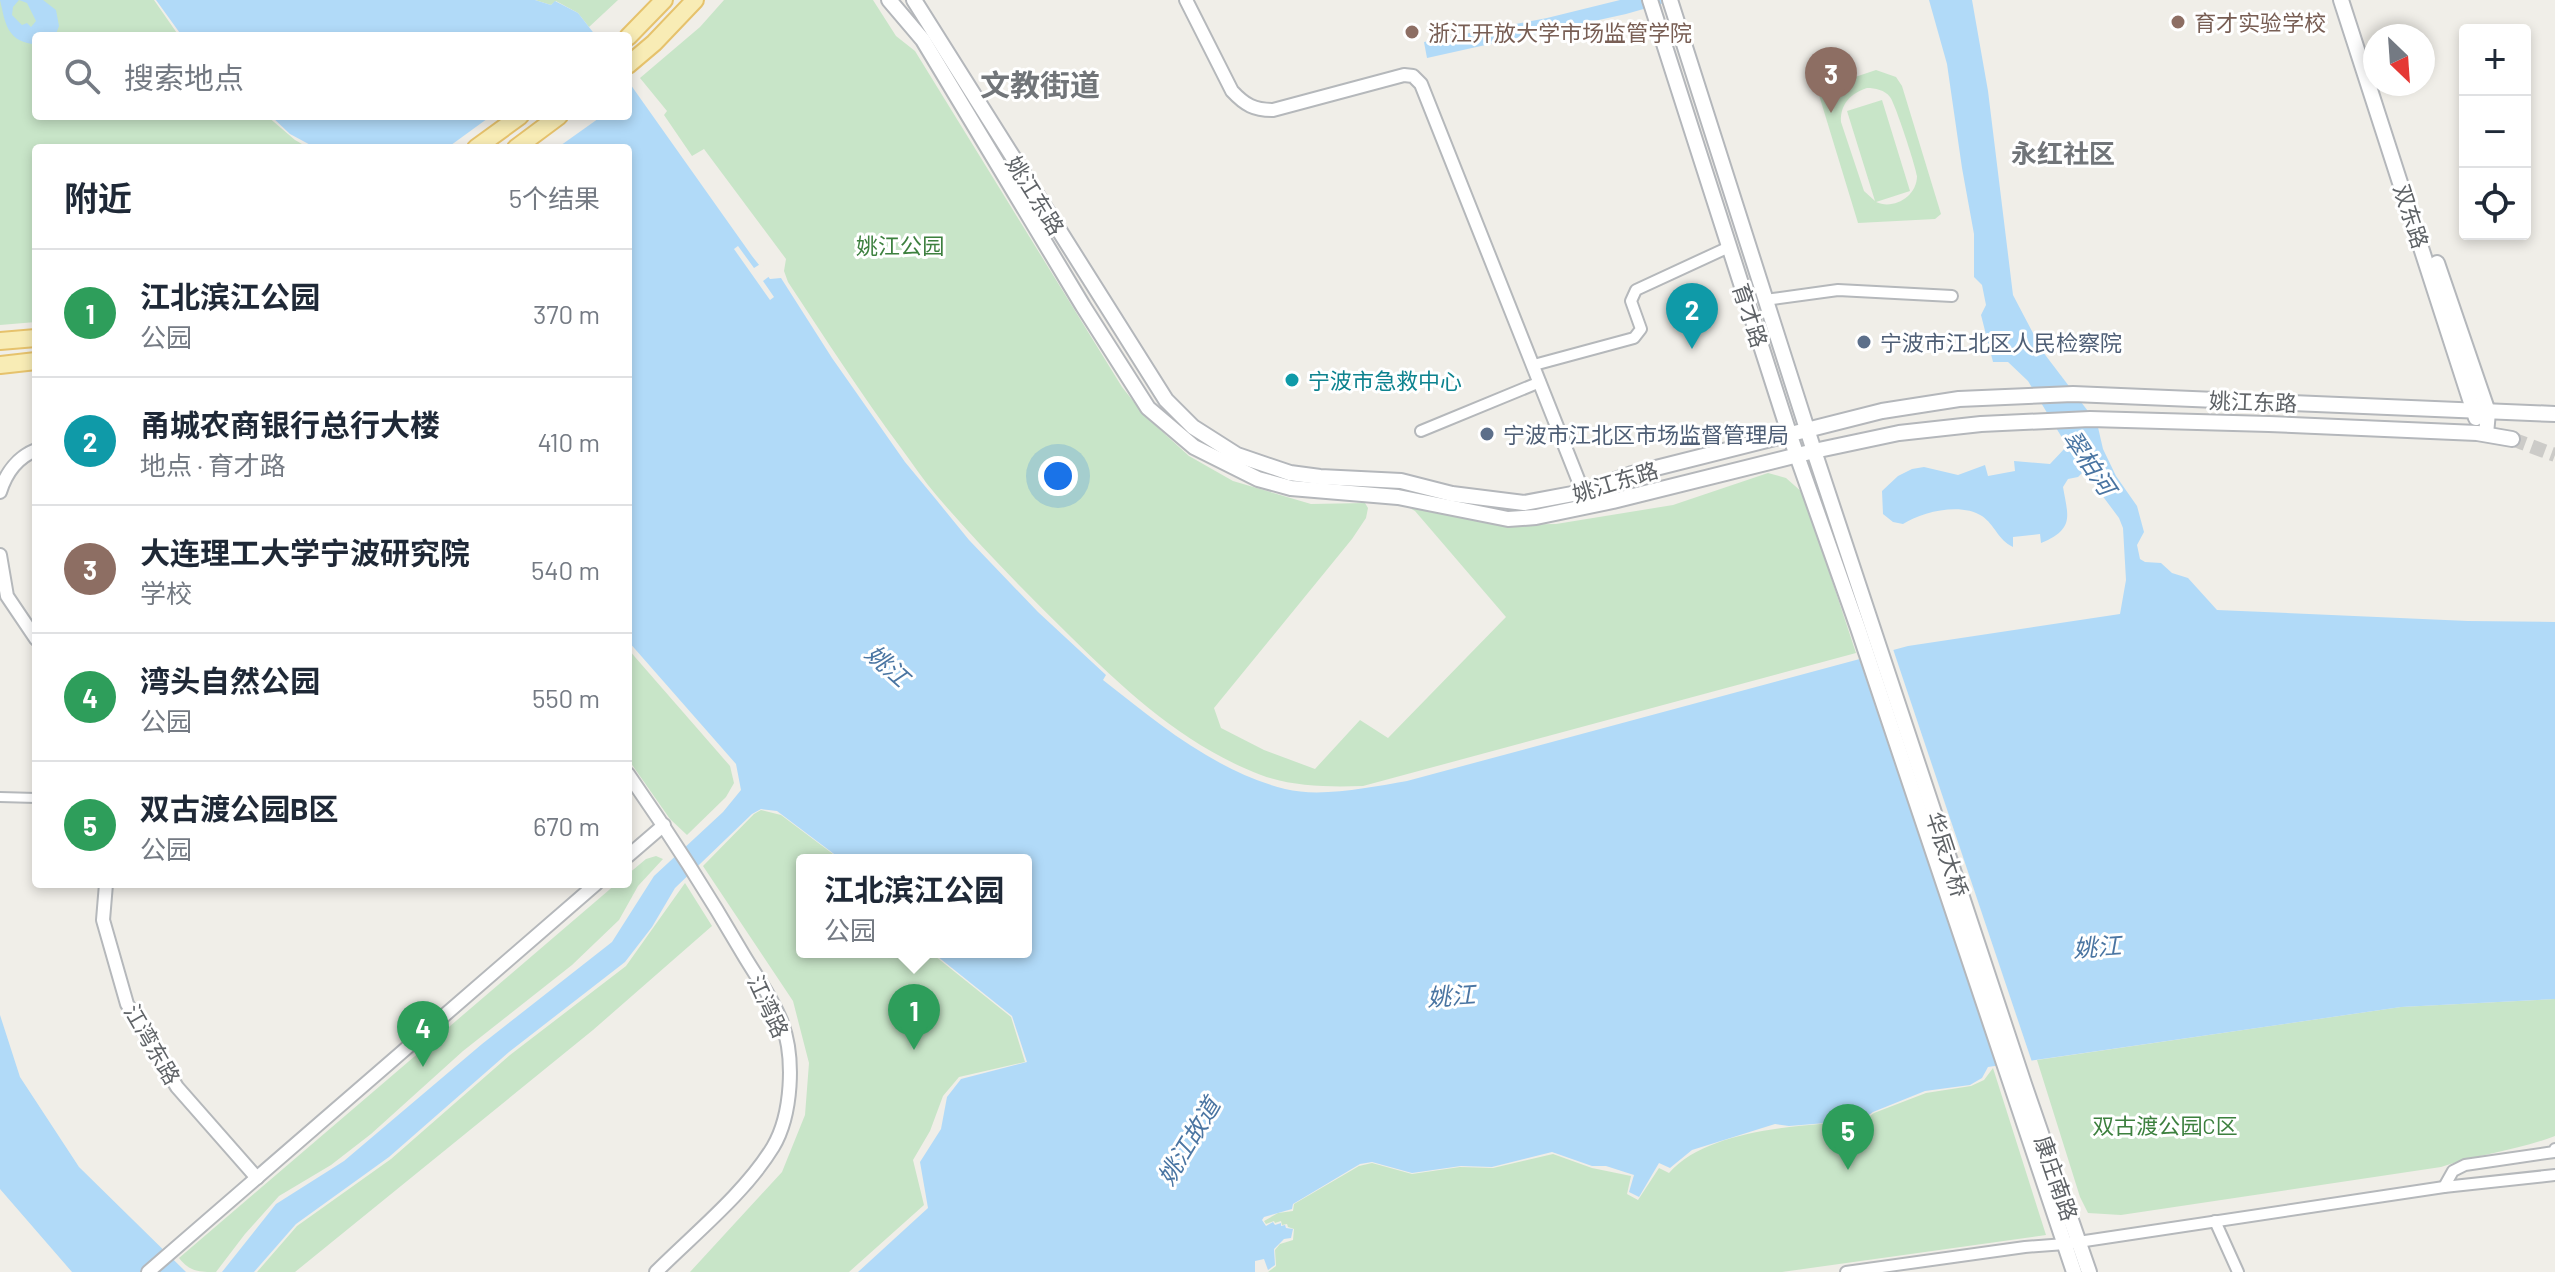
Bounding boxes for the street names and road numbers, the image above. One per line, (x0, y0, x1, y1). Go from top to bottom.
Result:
street label: 姚江东路 (1002, 151, 1070, 239)
street label: 双东路 (2389, 181, 2435, 251)
street label: 育才路 (1728, 280, 1774, 350)
street label: 姚江东路 (2209, 386, 2297, 416)
street label: 姚江东路 (1569, 456, 1661, 506)
street label: 华辰大桥 (1922, 808, 1974, 900)
street label: 江湾路 (743, 971, 795, 1041)
street label: 江湾东路 (120, 999, 186, 1089)
street label: 康庄南路 (2030, 1132, 2084, 1224)

